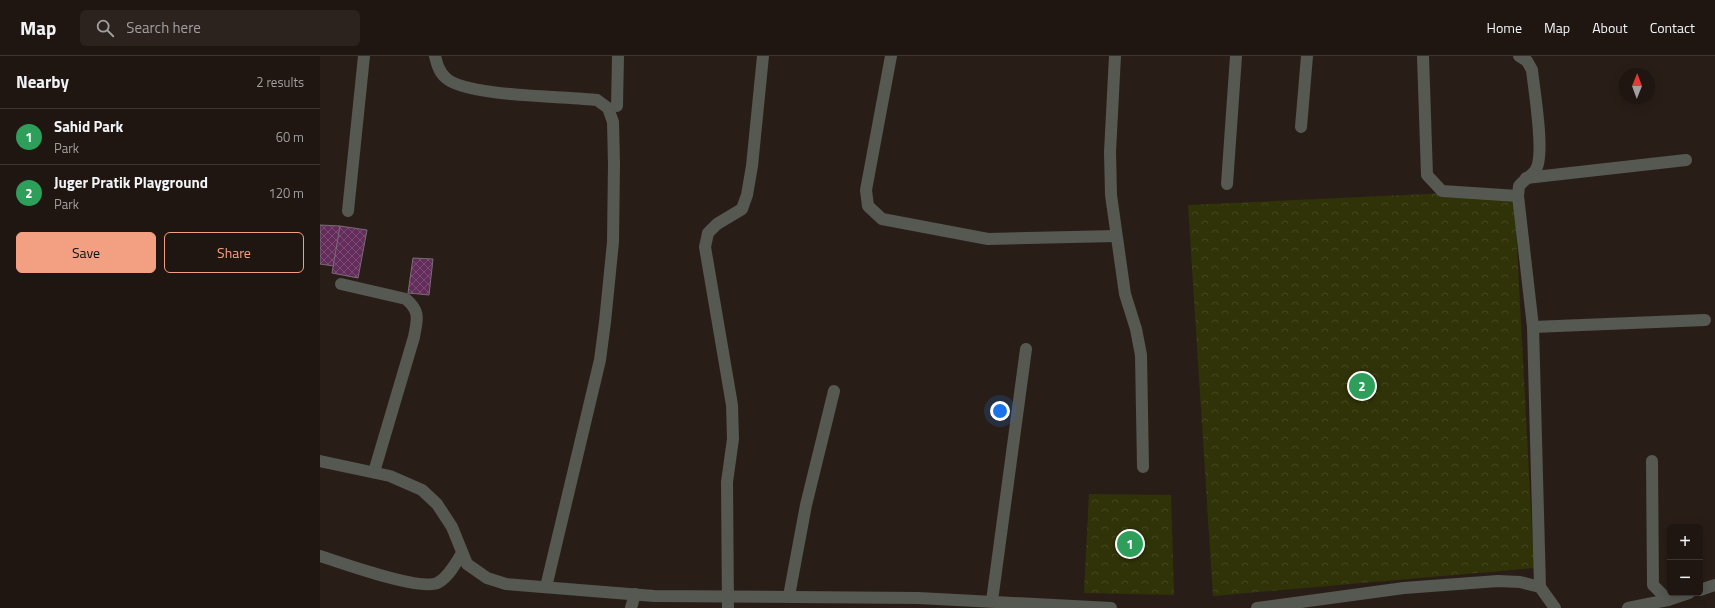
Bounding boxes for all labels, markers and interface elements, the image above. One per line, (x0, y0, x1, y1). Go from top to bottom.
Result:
search box (80, 10, 360, 46)
text: Map (20, 13, 56, 42)
text: Search here (126, 16, 201, 39)
icon: search (94, 17, 116, 39)
text: Home (1487, 17, 1522, 38)
text: Map (1544, 17, 1570, 38)
text: About (1592, 17, 1628, 38)
text: Contact (1650, 17, 1695, 38)
north arrow (1619, 68, 1655, 104)
text: Nearby (16, 69, 69, 95)
text: 2 results (256, 72, 304, 92)
text: Sahid Park (54, 115, 123, 138)
text: 1 (25, 127, 33, 147)
text: 60 m (276, 127, 304, 147)
text: Park (54, 138, 79, 158)
text: Juger Pratik Playground (54, 171, 208, 194)
text: 2 (25, 183, 33, 203)
text: 120 m (268, 183, 304, 203)
text: Park (54, 194, 79, 214)
button: Save (16, 232, 156, 273)
button: Share (164, 232, 304, 273)
pin: 2 (1349, 371, 1375, 401)
your location (990, 401, 1010, 421)
map controls (1667, 524, 1703, 596)
button: + (1667, 524, 1703, 560)
pin: 1 (1117, 529, 1143, 559)
button: − (1667, 560, 1703, 596)

